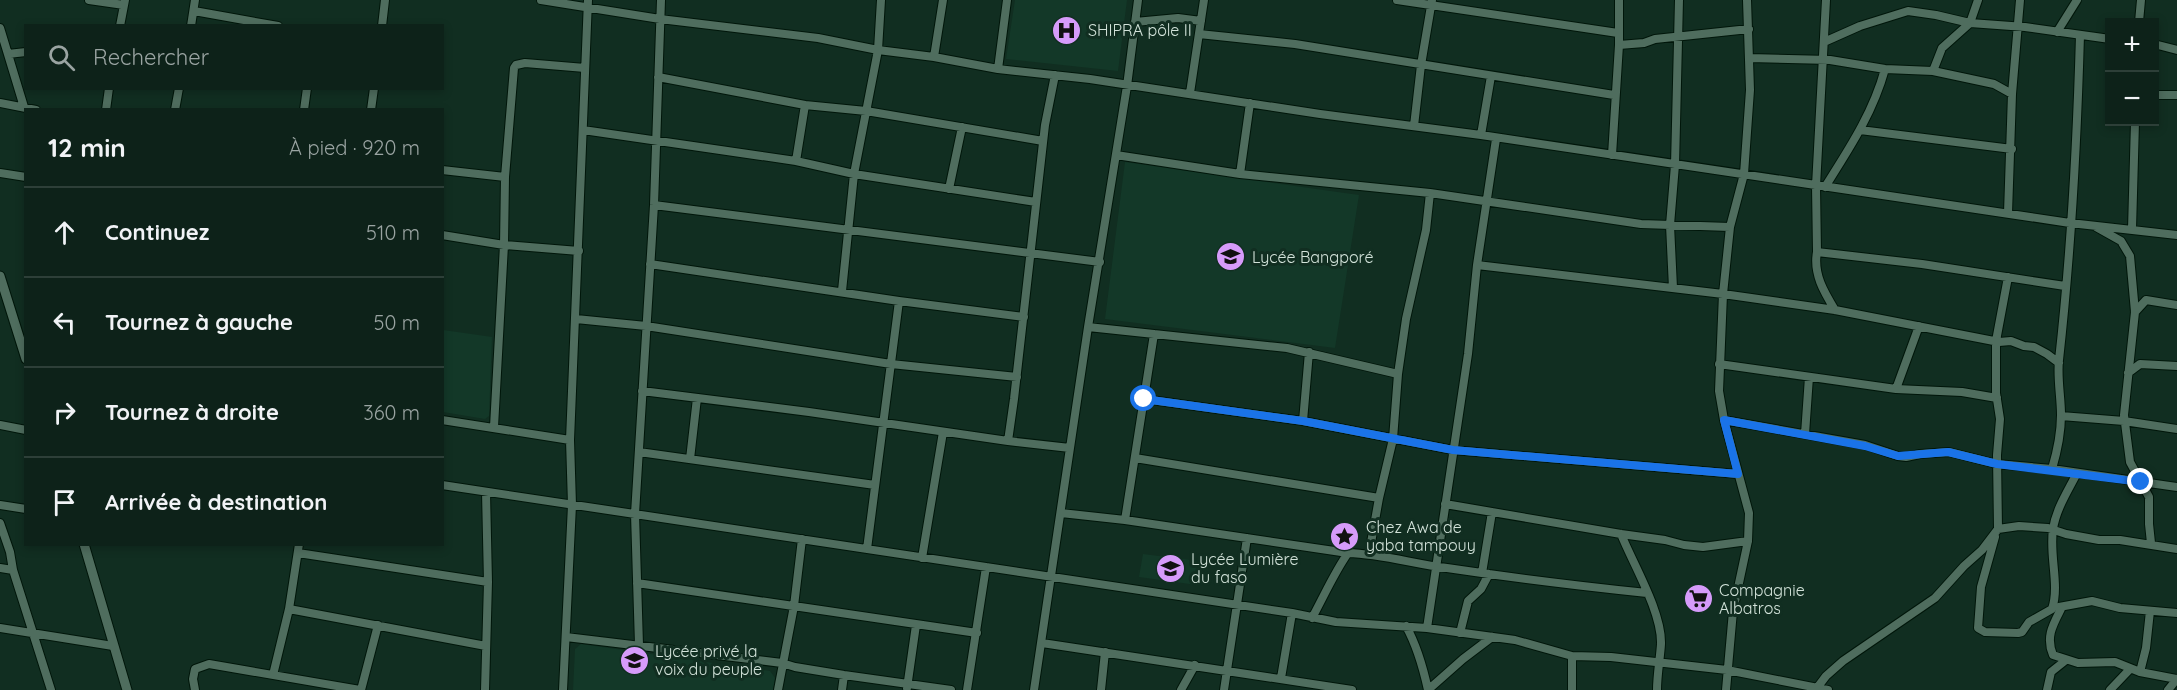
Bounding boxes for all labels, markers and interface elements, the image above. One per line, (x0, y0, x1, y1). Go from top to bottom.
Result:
hospital icon: SHIPRA pôle II (1051, 14, 1083, 46)
map controls (2105, 18, 2159, 126)
button: + (2105, 18, 2159, 72)
place label: SHIPRA pôle II (1088, 20, 1192, 40)
search box (24, 24, 444, 90)
icon: search (45, 41, 78, 74)
text: Rechercher (93, 43, 209, 71)
button: − (2105, 72, 2159, 126)
text: 12 min (48, 131, 126, 164)
text: À pied · 920 m (289, 135, 420, 160)
icon: ahead (48, 216, 81, 249)
text: Continuez (105, 218, 209, 246)
text: 510 m (366, 220, 420, 245)
school or university icon: Lycée Bangporé (1215, 241, 1247, 273)
place label: Lycée Bangporé (1252, 247, 1373, 267)
icon: left (48, 306, 81, 339)
text: Tournez à gauche (105, 308, 293, 336)
text: 50 m (374, 310, 420, 335)
route start (1130, 385, 1156, 411)
icon: right (48, 396, 81, 429)
text: Tournez à droite (105, 398, 279, 426)
text: 360 m (363, 400, 420, 425)
route end (2127, 468, 2153, 494)
icon: arrive (48, 486, 81, 519)
text: Arrivée à destination (105, 488, 327, 516)
place label: Chez Awa de yaba tampouy (1366, 517, 1476, 555)
place icon: Chez Awa de yaba tampouy (1329, 520, 1361, 552)
place label: Lycée Lumière du faso (1191, 549, 1298, 587)
school or university icon: Lycée Lumière du faso (1154, 552, 1186, 584)
place label: Compagnie Albatros (1719, 580, 1805, 618)
supermarket icon: Compagnie Albatros (1682, 583, 1714, 615)
place label: Lycée privé la voix du peuple (655, 641, 762, 679)
school or university icon: Lycée privé la voix du peuple (618, 644, 650, 676)

